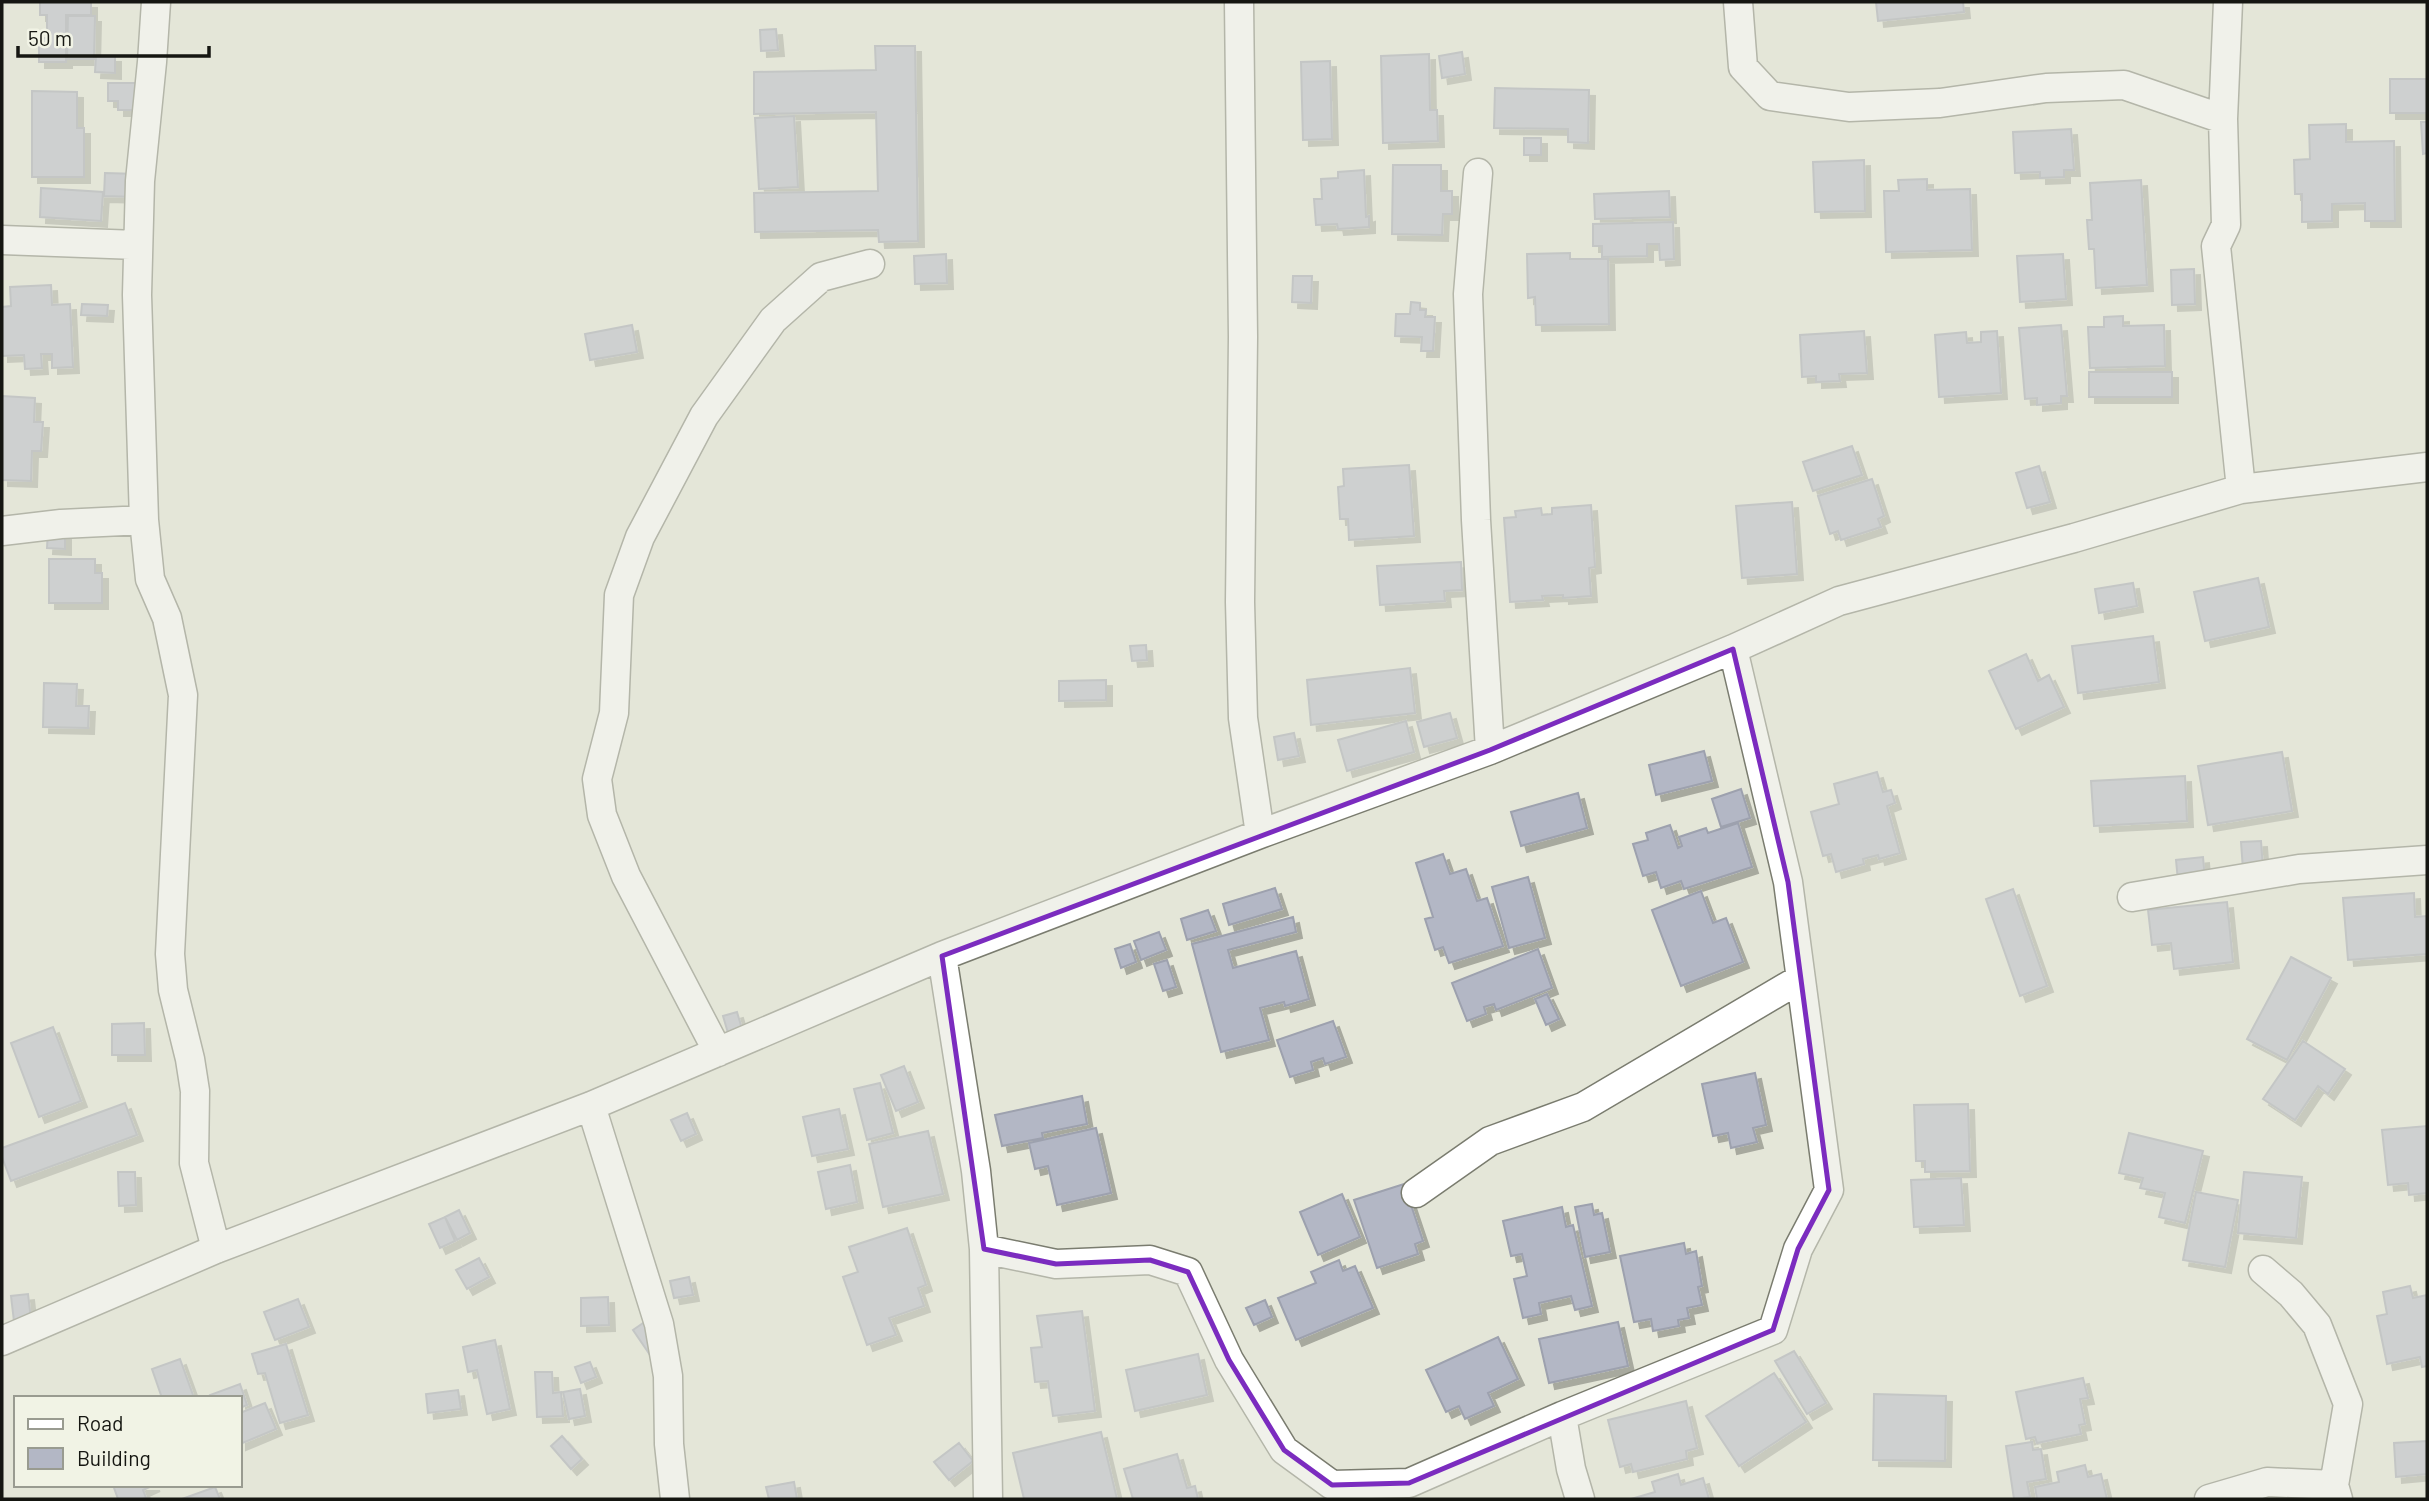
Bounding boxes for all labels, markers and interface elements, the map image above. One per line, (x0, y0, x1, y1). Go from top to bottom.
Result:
scale bar (18, 14, 208, 58)
text: 50 m (28, 25, 72, 50)
legend (14, 1396, 242, 1487)
text: Road (77, 1410, 123, 1435)
text: Building (77, 1445, 151, 1470)

